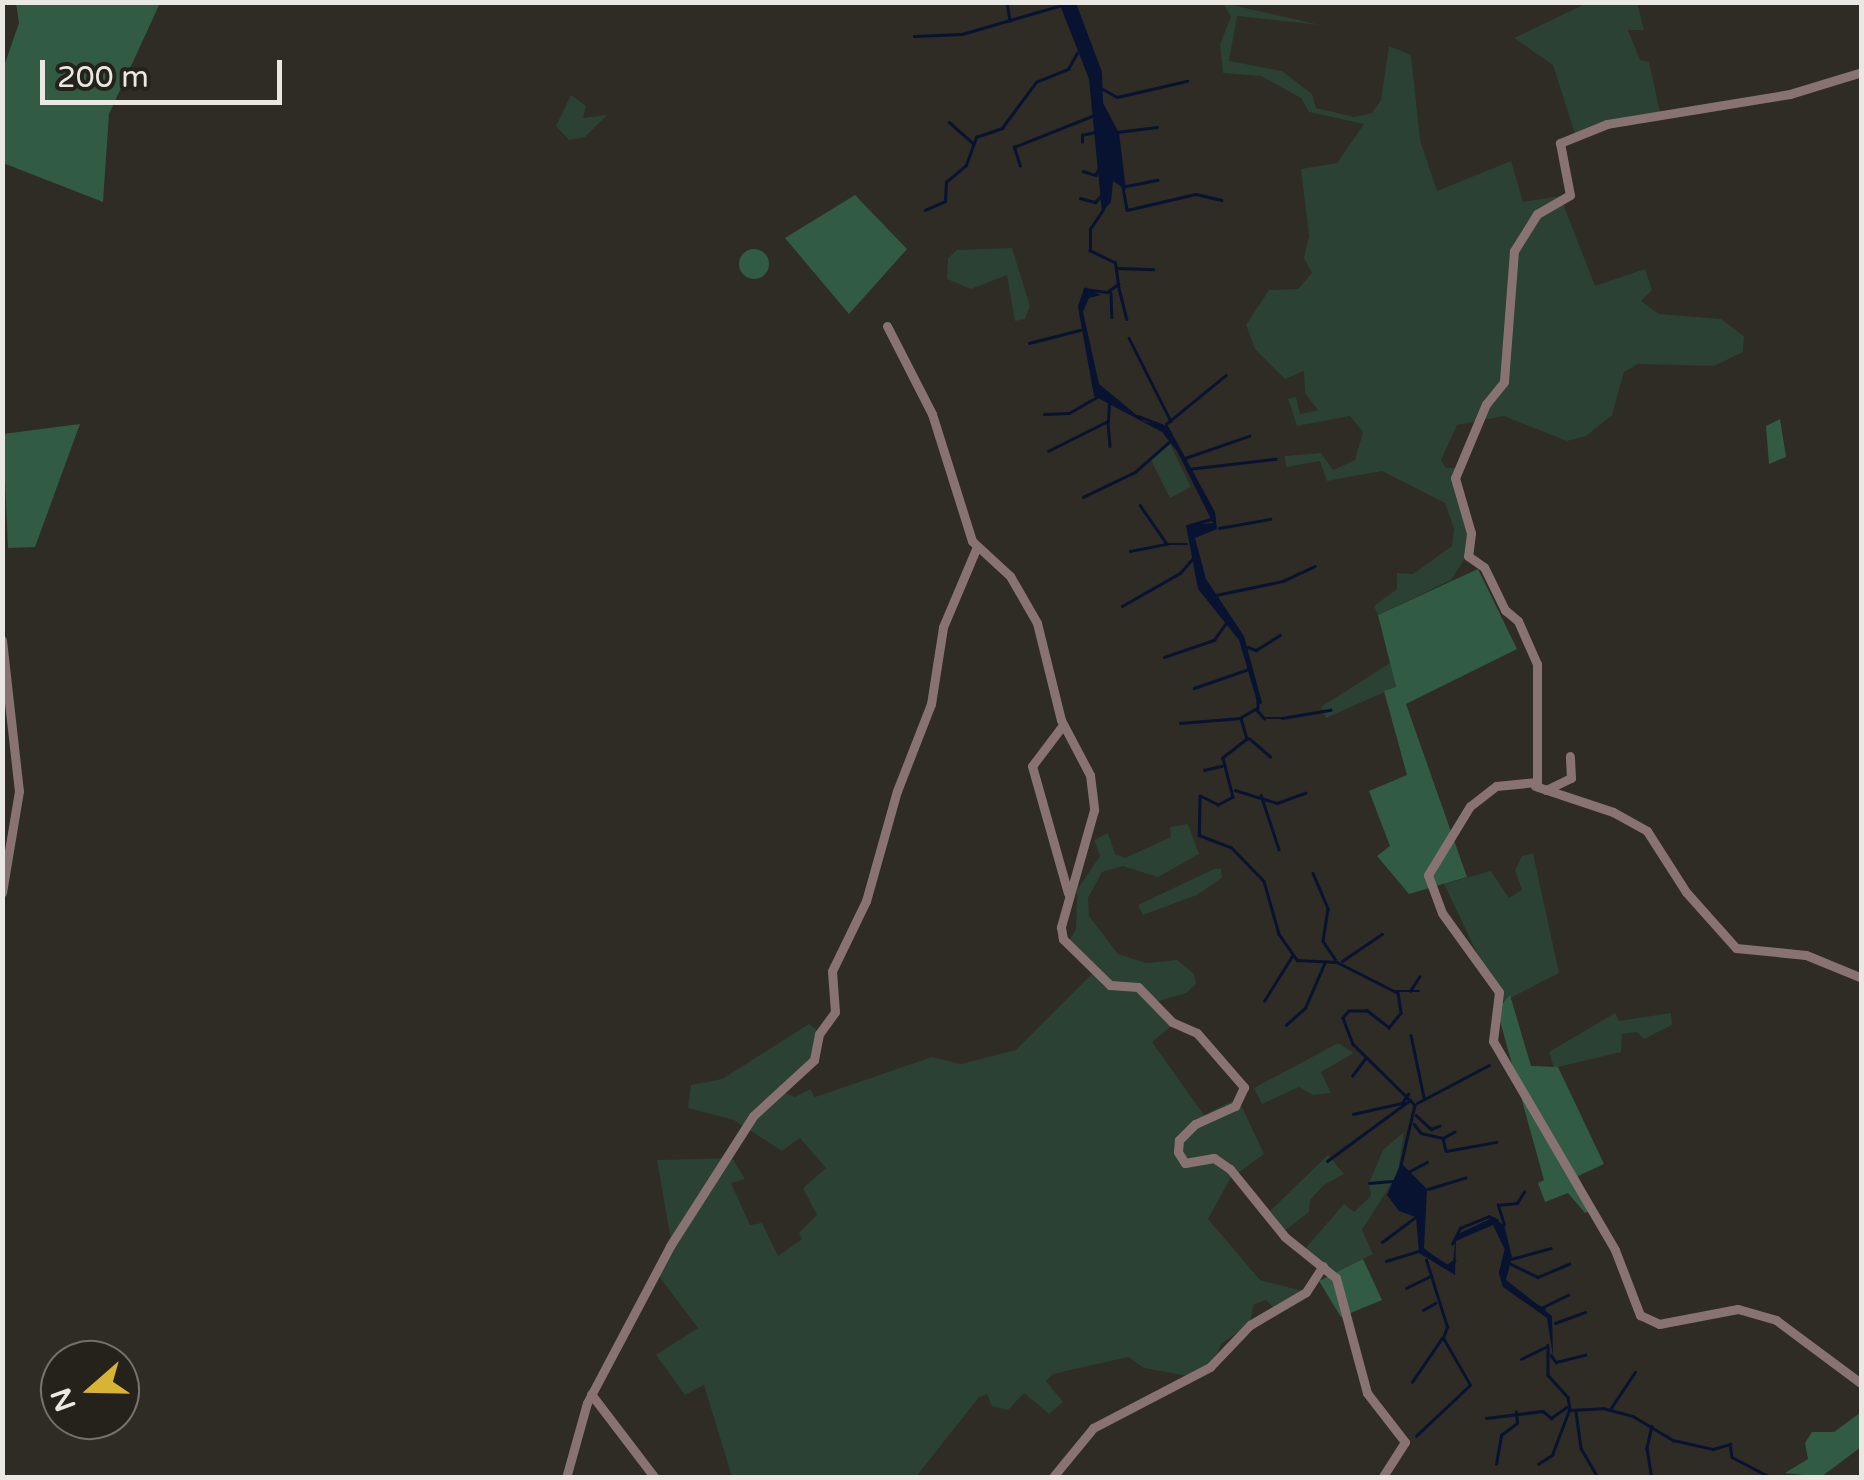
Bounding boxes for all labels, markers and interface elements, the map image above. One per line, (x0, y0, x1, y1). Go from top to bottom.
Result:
scale bar (45, 40, 288, 102)
text: 200 m (57, 59, 149, 96)
north arrow (40, 1340, 140, 1440)
text: N (44, 1383, 84, 1416)

